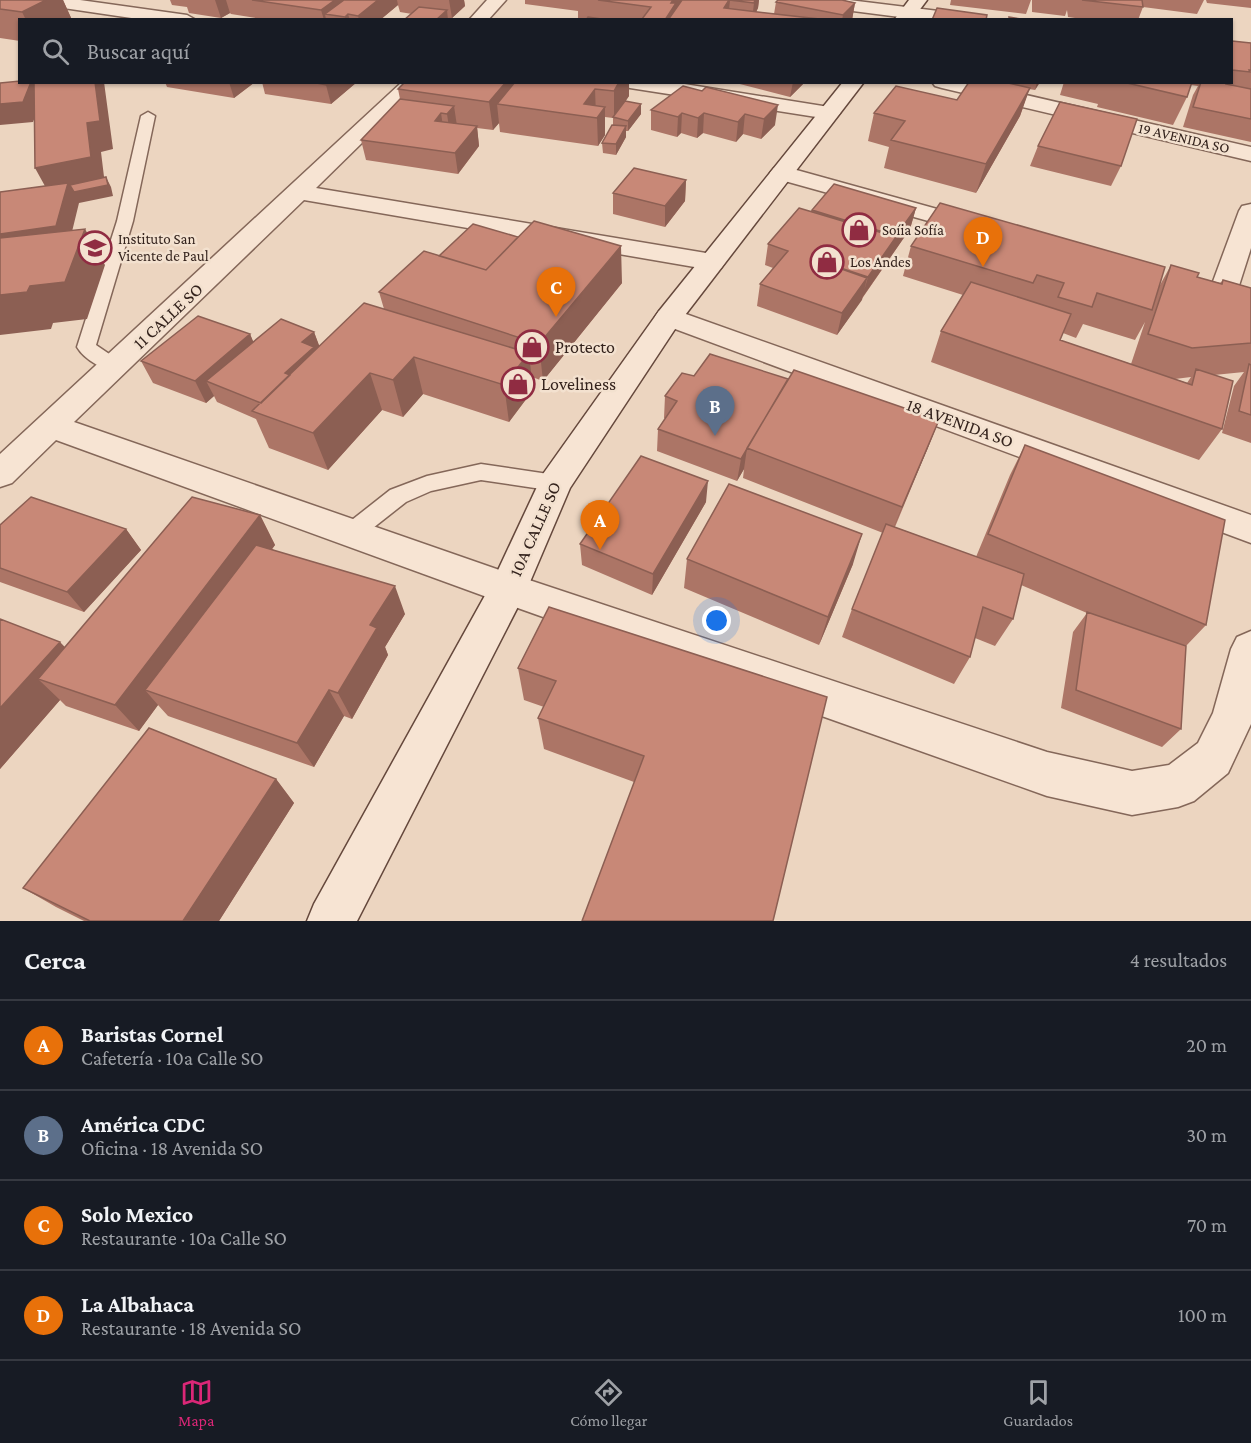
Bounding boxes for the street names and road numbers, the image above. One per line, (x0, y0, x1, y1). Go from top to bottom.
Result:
street label: 19 AVENIDA SO (1137, 120, 1231, 156)
street label: 11 CALLE SO (129, 279, 207, 353)
street label: 18 AVENIDA SO (904, 394, 1016, 452)
street label: 10A CALLE SO (505, 478, 565, 580)

